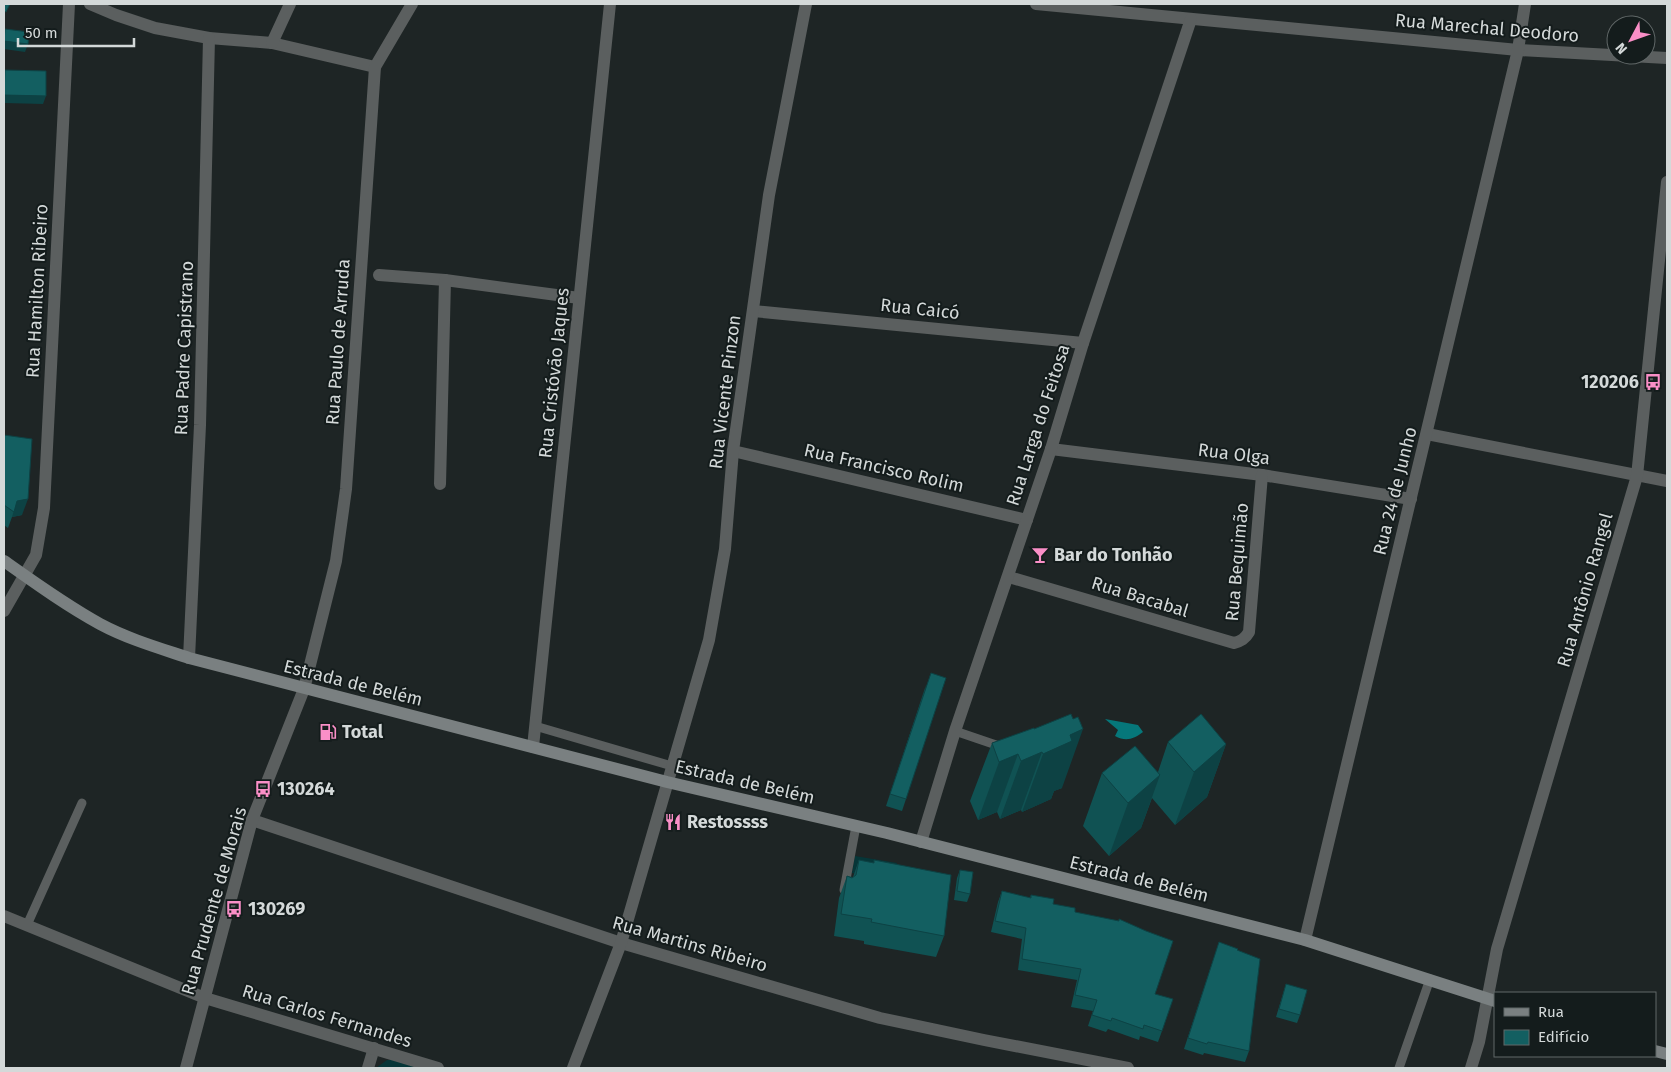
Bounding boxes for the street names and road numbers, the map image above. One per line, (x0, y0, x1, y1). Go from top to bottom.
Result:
street label: Rua Marechal Deodoro (1394, 9, 1580, 47)
street label: Rua Hamilton Ribeiro (21, 203, 53, 379)
street label: Rua Paulo de Arruda (321, 258, 355, 426)
street label: Rua Padre Capistrano (170, 260, 198, 436)
street label: Rua Cristóvão Jaques (534, 287, 574, 459)
street label: Rua Caicó (879, 294, 961, 324)
street label: Rua Vicente Pinzon (705, 314, 745, 470)
street label: Rua Larga do Feitosa (1001, 341, 1075, 509)
street label: Rua 24 de Junho (1368, 424, 1422, 558)
street label: Rua Francisco Rolim (802, 439, 966, 497)
street label: Rua Olga (1197, 439, 1271, 469)
street label: Rua Bequimão (1221, 502, 1253, 622)
street label: Rua Antônio Rangel (1552, 510, 1618, 670)
street label: Rua Bacabal (1089, 572, 1191, 622)
street label: Estrada de Belém (281, 655, 425, 711)
street label: Estrada de Belém (673, 755, 817, 809)
street label: Rua Prudente de Morais (177, 804, 251, 998)
street label: Estrada de Belém (1067, 851, 1211, 907)
street label: Rua Martins Ribeiro (610, 911, 770, 977)
street label: Rua Carlos Fernandes (239, 980, 415, 1052)

